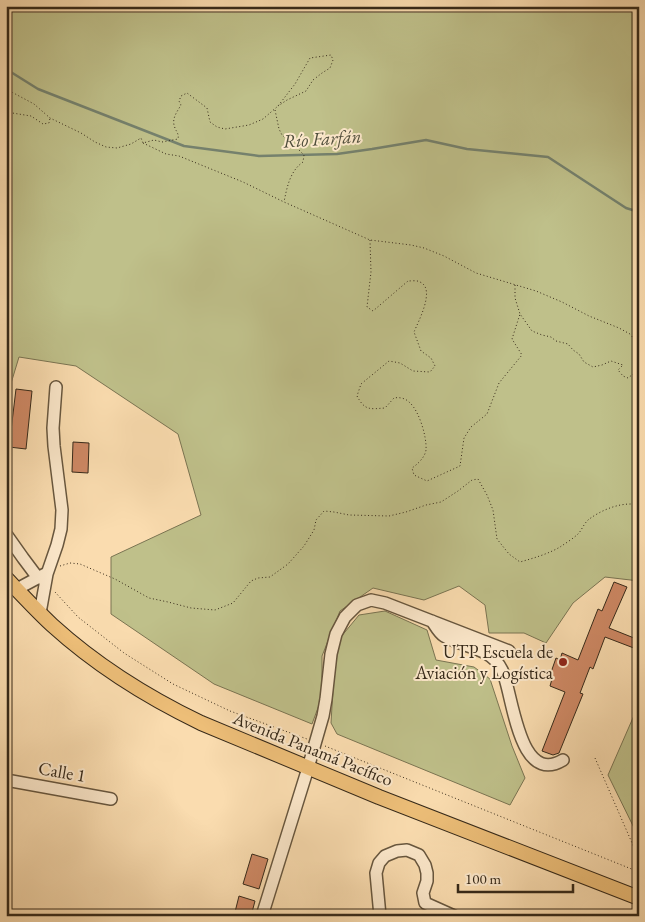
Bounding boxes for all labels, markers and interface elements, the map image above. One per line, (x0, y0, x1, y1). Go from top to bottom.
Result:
water label: Río Farfán (282, 123, 362, 154)
place label: UTP Escuela de Aviación y Logística (414, 640, 554, 684)
marker: UTP Escuela de Aviación y Logística (557, 656, 569, 668)
street label: Avenida Panamá Pacífico (229, 706, 397, 791)
street label: Calle 1 (37, 756, 88, 787)
scale bar (458, 862, 572, 894)
text: 100 m (465, 869, 502, 888)

